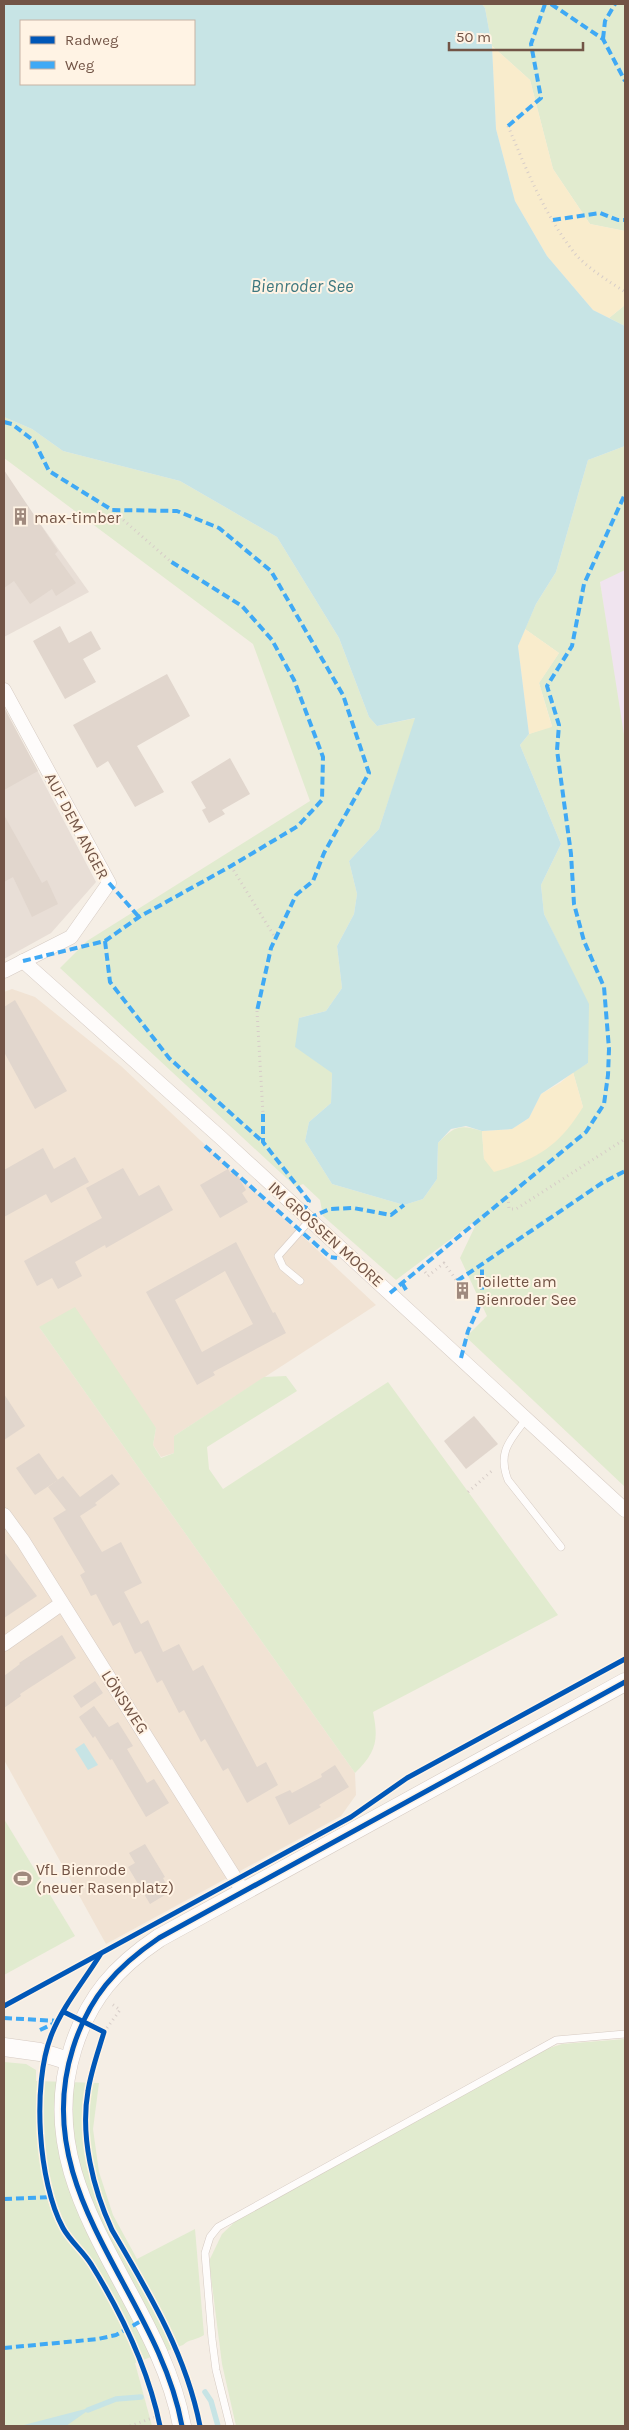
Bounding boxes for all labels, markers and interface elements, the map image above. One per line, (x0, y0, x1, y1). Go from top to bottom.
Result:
legend (20, 20, 195, 85)
scale bar (449, 20, 583, 52)
text: 50 m (456, 28, 491, 46)
text: Radweg (65, 31, 119, 49)
text: Weg (65, 56, 95, 74)
water label: Bienroder See (251, 275, 353, 297)
building icon: max-timber (10, 507, 30, 527)
place label: max-timber (34, 508, 121, 527)
street label: AUF DEM ANGER (41, 769, 113, 883)
street label: IM GROSSEN MOORE (265, 1177, 387, 1291)
place label: Toilette am Bienroder See (476, 1272, 577, 1309)
building icon: Toilette am Bienroder See (452, 1280, 472, 1300)
street label: LÖNSWEG (97, 1667, 153, 1737)
place label: VfL Bienrode (neuer Rasenplatz) (36, 1860, 174, 1897)
sports icon: VfL Bienrode (neuer Rasenplatz) (12, 1868, 32, 1888)

